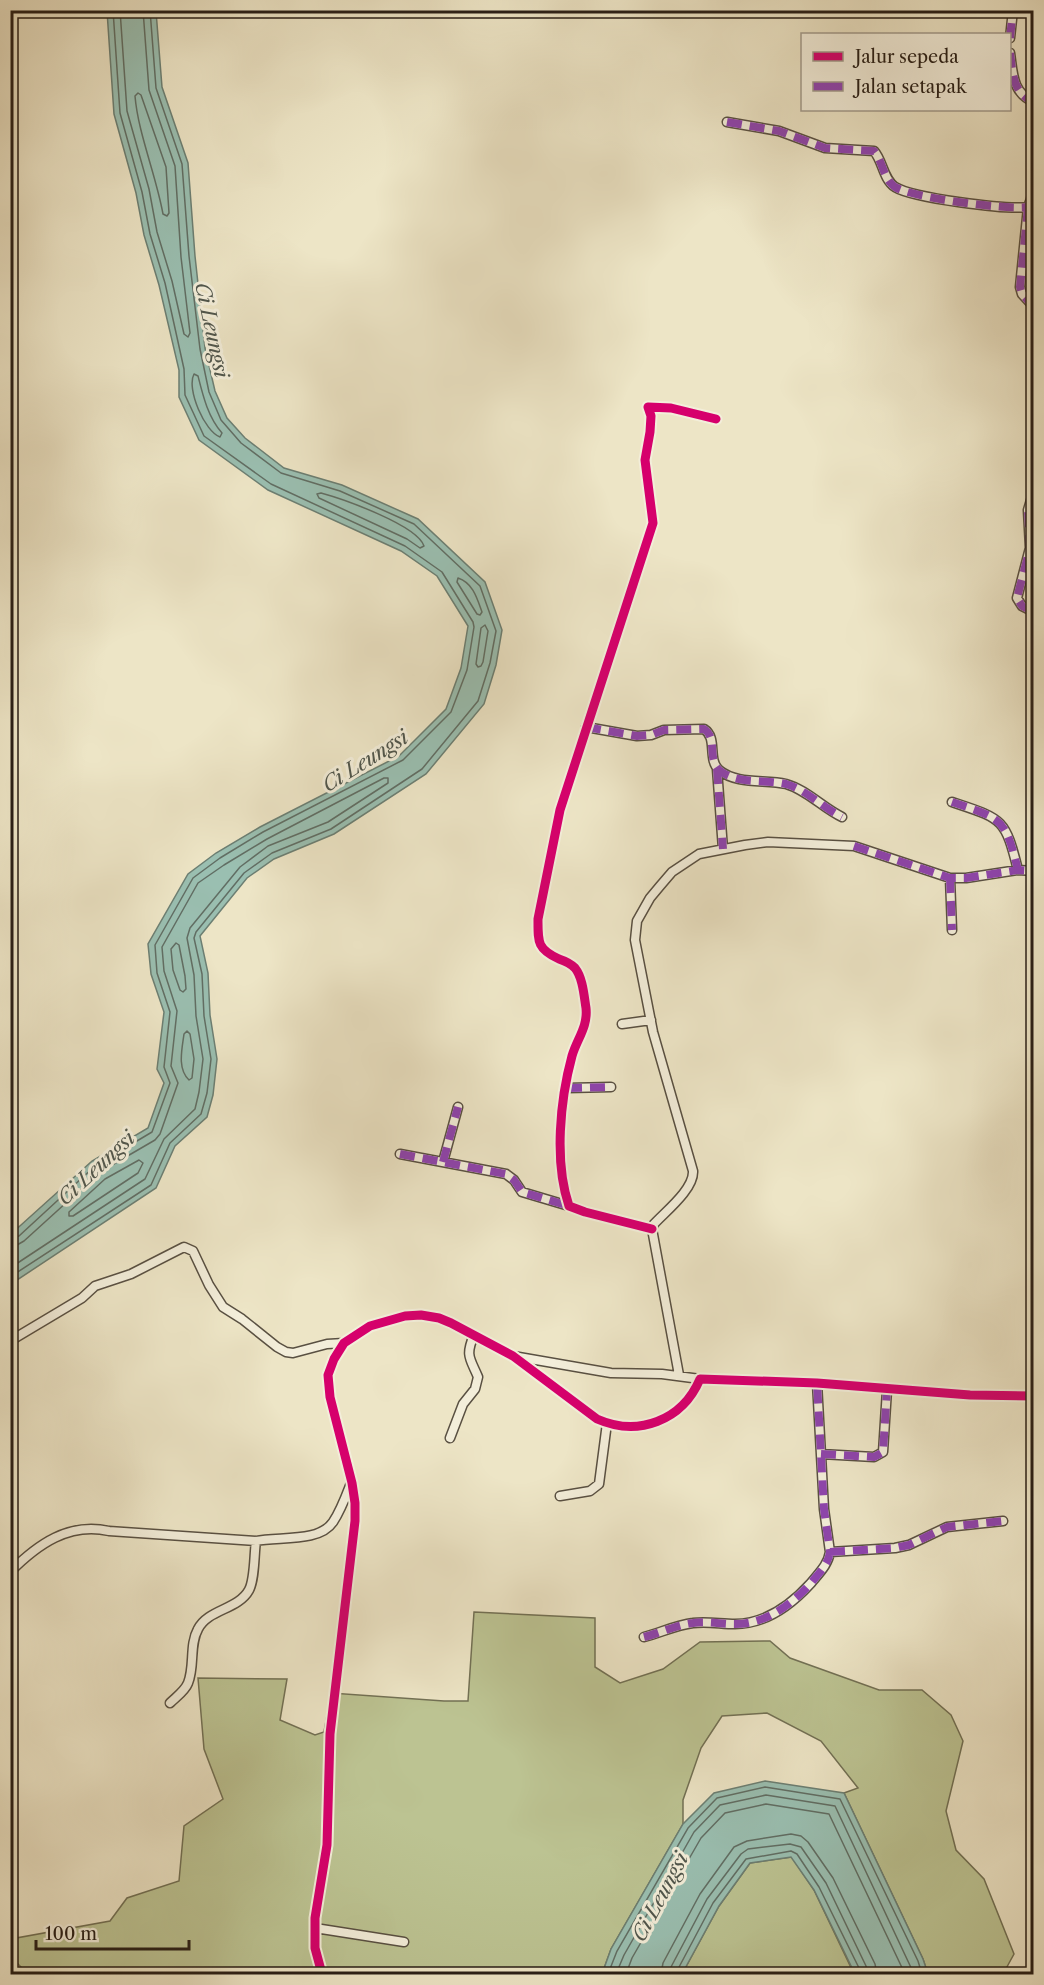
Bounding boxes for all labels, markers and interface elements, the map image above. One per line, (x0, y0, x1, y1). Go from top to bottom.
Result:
legend (801, 33, 1011, 111)
text: Jalur sepeda (852, 46, 959, 68)
text: Jalan setapak (852, 76, 968, 98)
water label: Ci Leungsi (190, 280, 234, 382)
water label: Ci Leungsi (318, 724, 414, 797)
water label: Ci Leungsi (52, 1125, 141, 1210)
water label: Ci Leungsi (627, 1847, 694, 1945)
scale bar (36, 1913, 189, 1951)
text: 100 m (45, 1923, 97, 1945)

